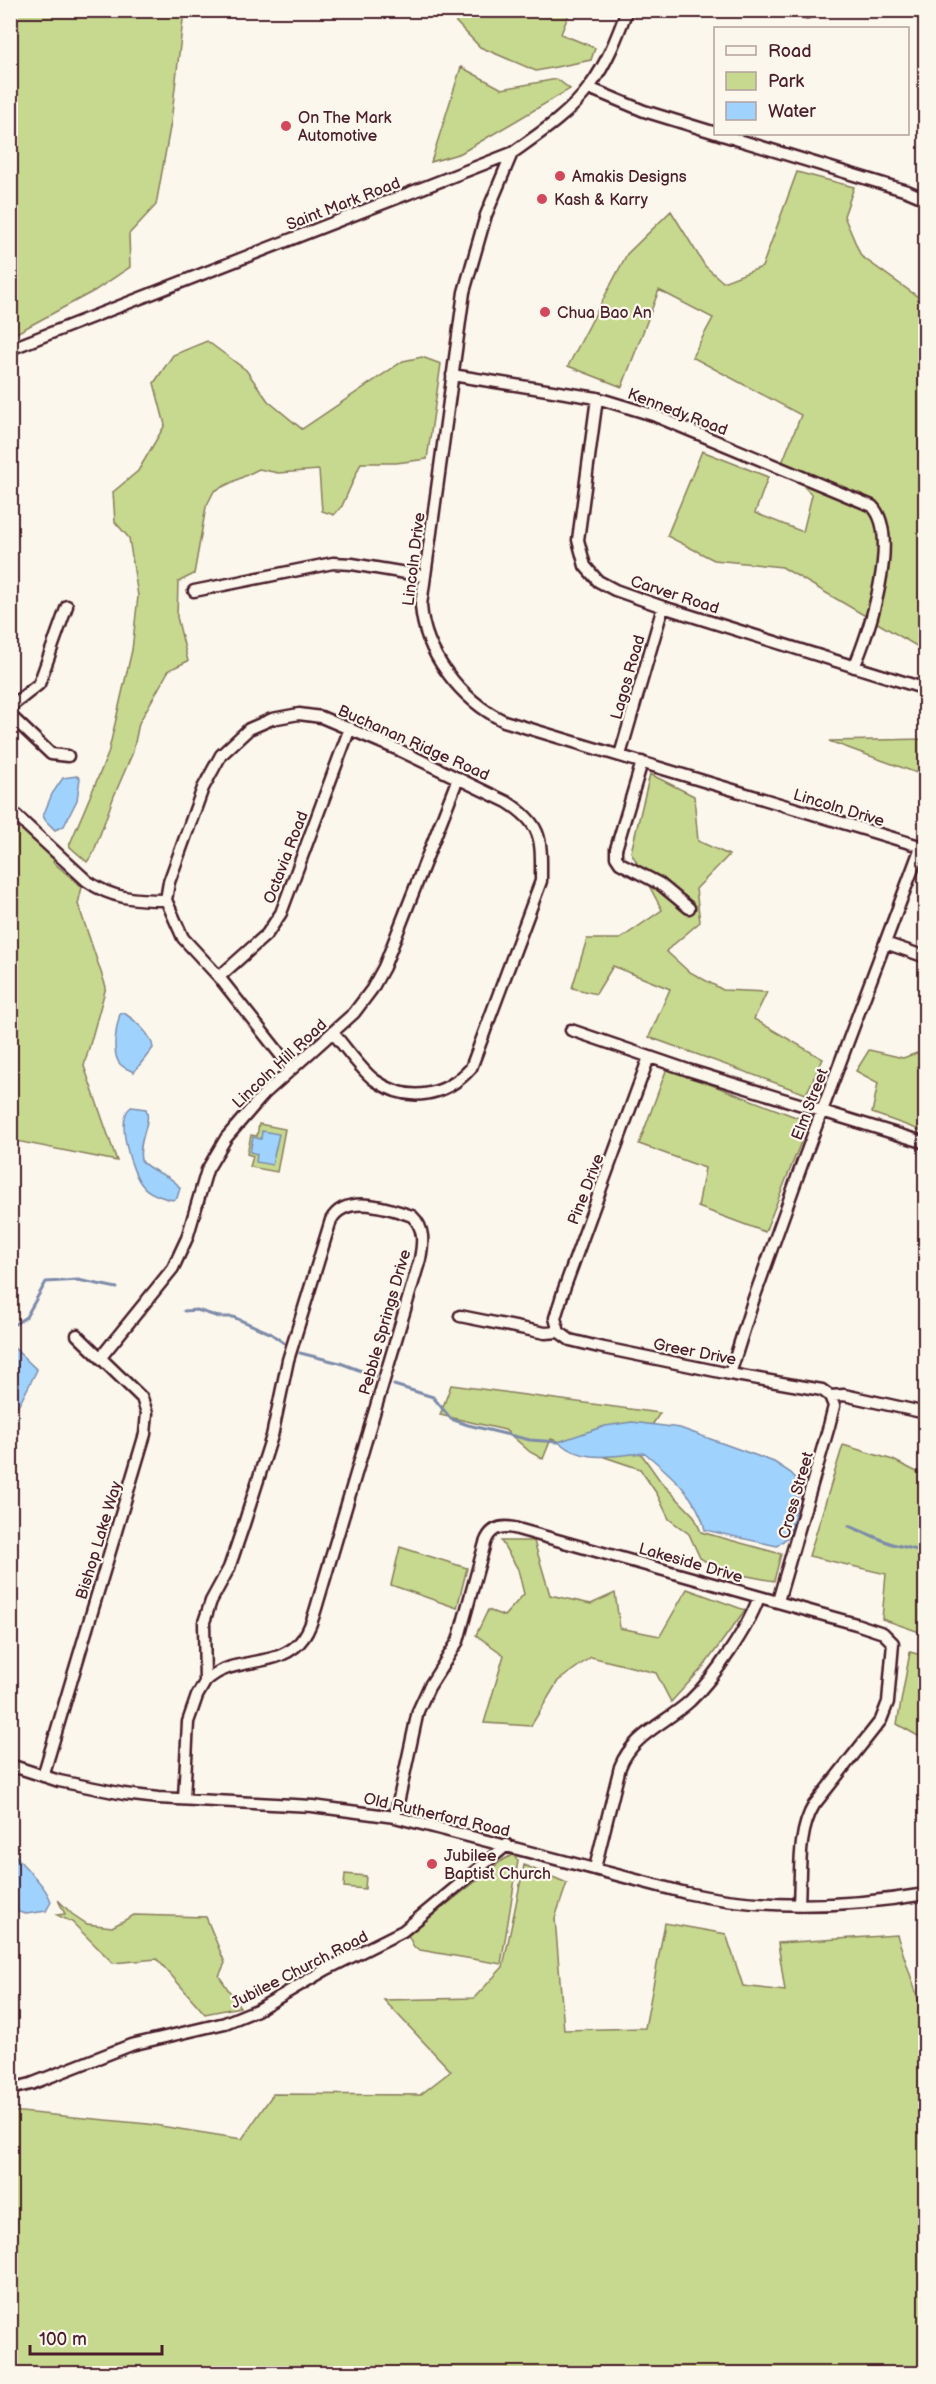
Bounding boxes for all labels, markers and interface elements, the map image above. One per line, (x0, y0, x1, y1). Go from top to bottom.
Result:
legend (714, 27, 909, 135)
text: Road (768, 41, 812, 62)
text: Park (768, 71, 804, 92)
text: Water (768, 101, 816, 122)
place label: On The Mark Automotive (298, 109, 392, 146)
marker: On The Mark Automotive (279, 119, 293, 133)
place label: Amakis Designs (572, 168, 687, 187)
marker: Amakis Designs (553, 169, 567, 183)
street label: Saint Mark Road (284, 174, 403, 235)
place label: Kash & Karry (554, 191, 649, 210)
marker: Kash & Karry (535, 192, 549, 206)
place label: Chua Bao An (557, 304, 652, 323)
marker: Chua Bao An (538, 305, 552, 319)
street label: Kennedy Road (625, 385, 730, 440)
street label: Lincoln Drive (399, 511, 430, 607)
street label: Carver Road (628, 572, 721, 619)
street label: Lagos Road (607, 633, 650, 722)
street label: Buchanan Ridge Road (335, 701, 492, 785)
street label: Lincoln Drive (791, 786, 887, 831)
street label: Octavia Road (260, 809, 313, 906)
street label: Lincoln Hill Road (229, 1016, 331, 1113)
street label: Elm Street (788, 1066, 833, 1143)
street label: Pine Drive (564, 1151, 609, 1228)
street label: Pebble Springs Drive (356, 1247, 415, 1397)
street label: Greer Drive (652, 1335, 738, 1370)
street label: Cross Street (775, 1450, 818, 1541)
street label: Bishop Lake Way (72, 1478, 127, 1602)
street label: Lakeside Drive (636, 1540, 745, 1587)
street label: Old Rutherford Road (362, 1789, 512, 1842)
place label: Jubilee Baptist Church (444, 1847, 551, 1884)
marker: Jubilee Baptist Church (425, 1857, 439, 1871)
street label: Jubilee Church Road (228, 1927, 372, 2013)
scale bar (30, 2318, 162, 2356)
text: 100 m (39, 2329, 87, 2350)

